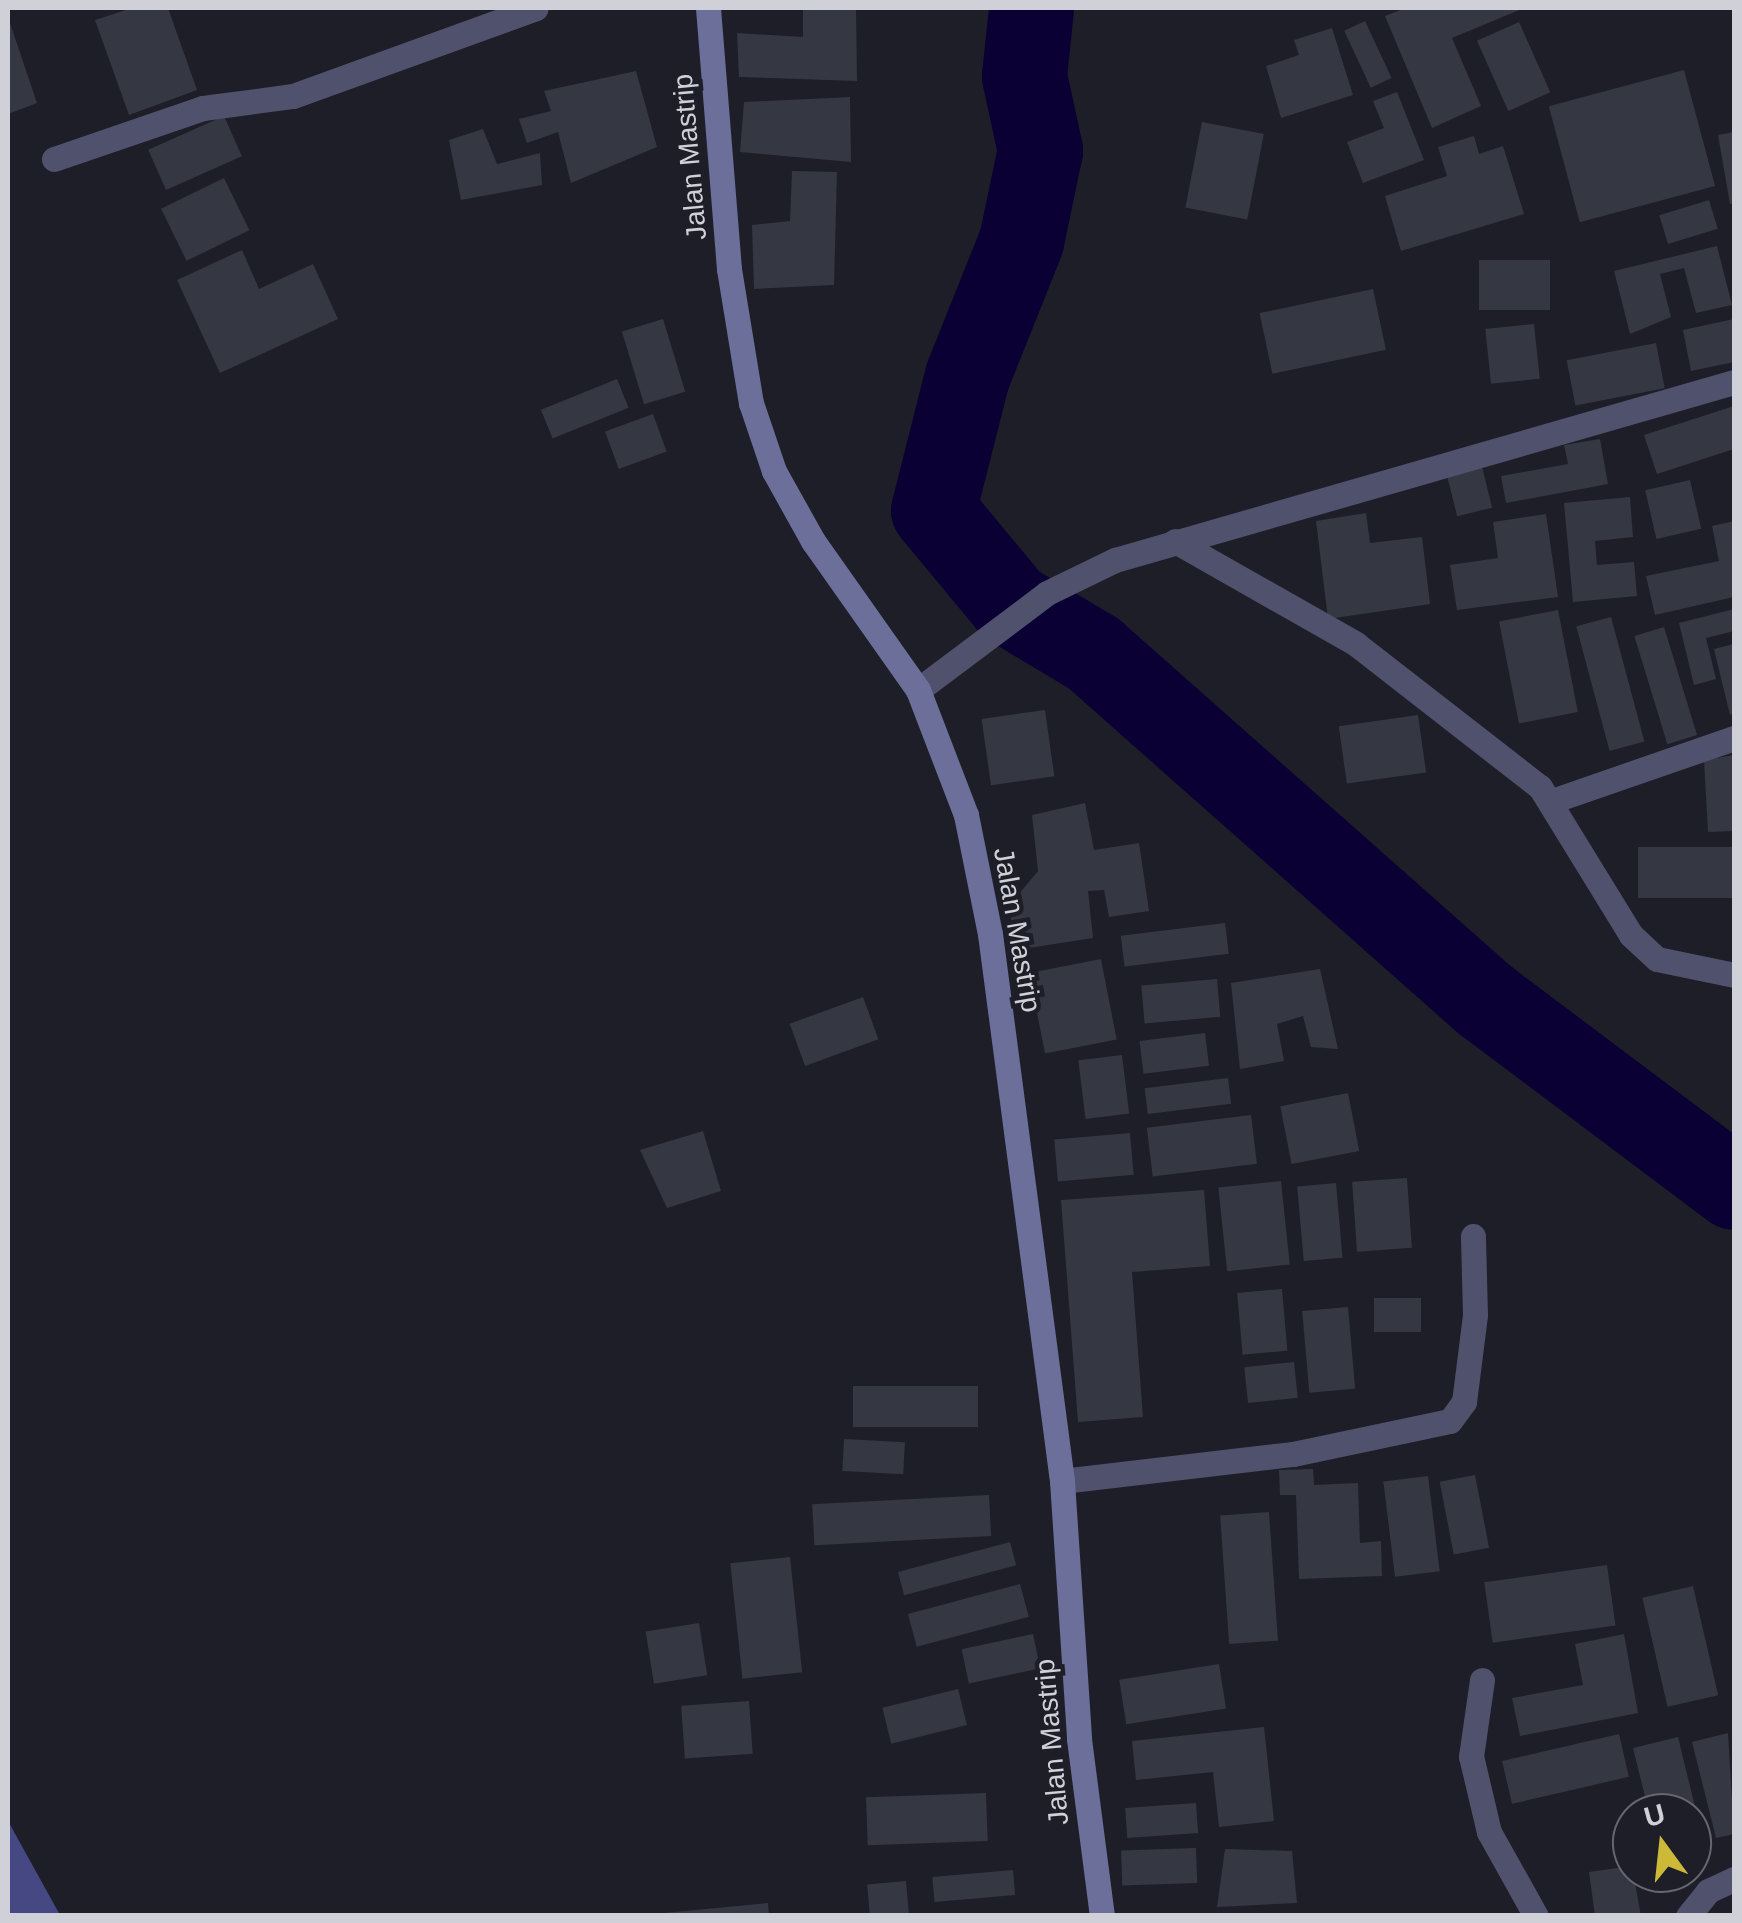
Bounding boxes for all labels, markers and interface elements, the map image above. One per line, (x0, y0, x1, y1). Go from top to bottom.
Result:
street label: Jalan Mastrip (666, 73, 714, 241)
street label: Jalan Mastrip (986, 845, 1048, 1015)
street label: Jalan Mastrip (1028, 1658, 1076, 1826)
north arrow (1612, 1793, 1712, 1893)
text: U (1641, 1798, 1668, 1833)

